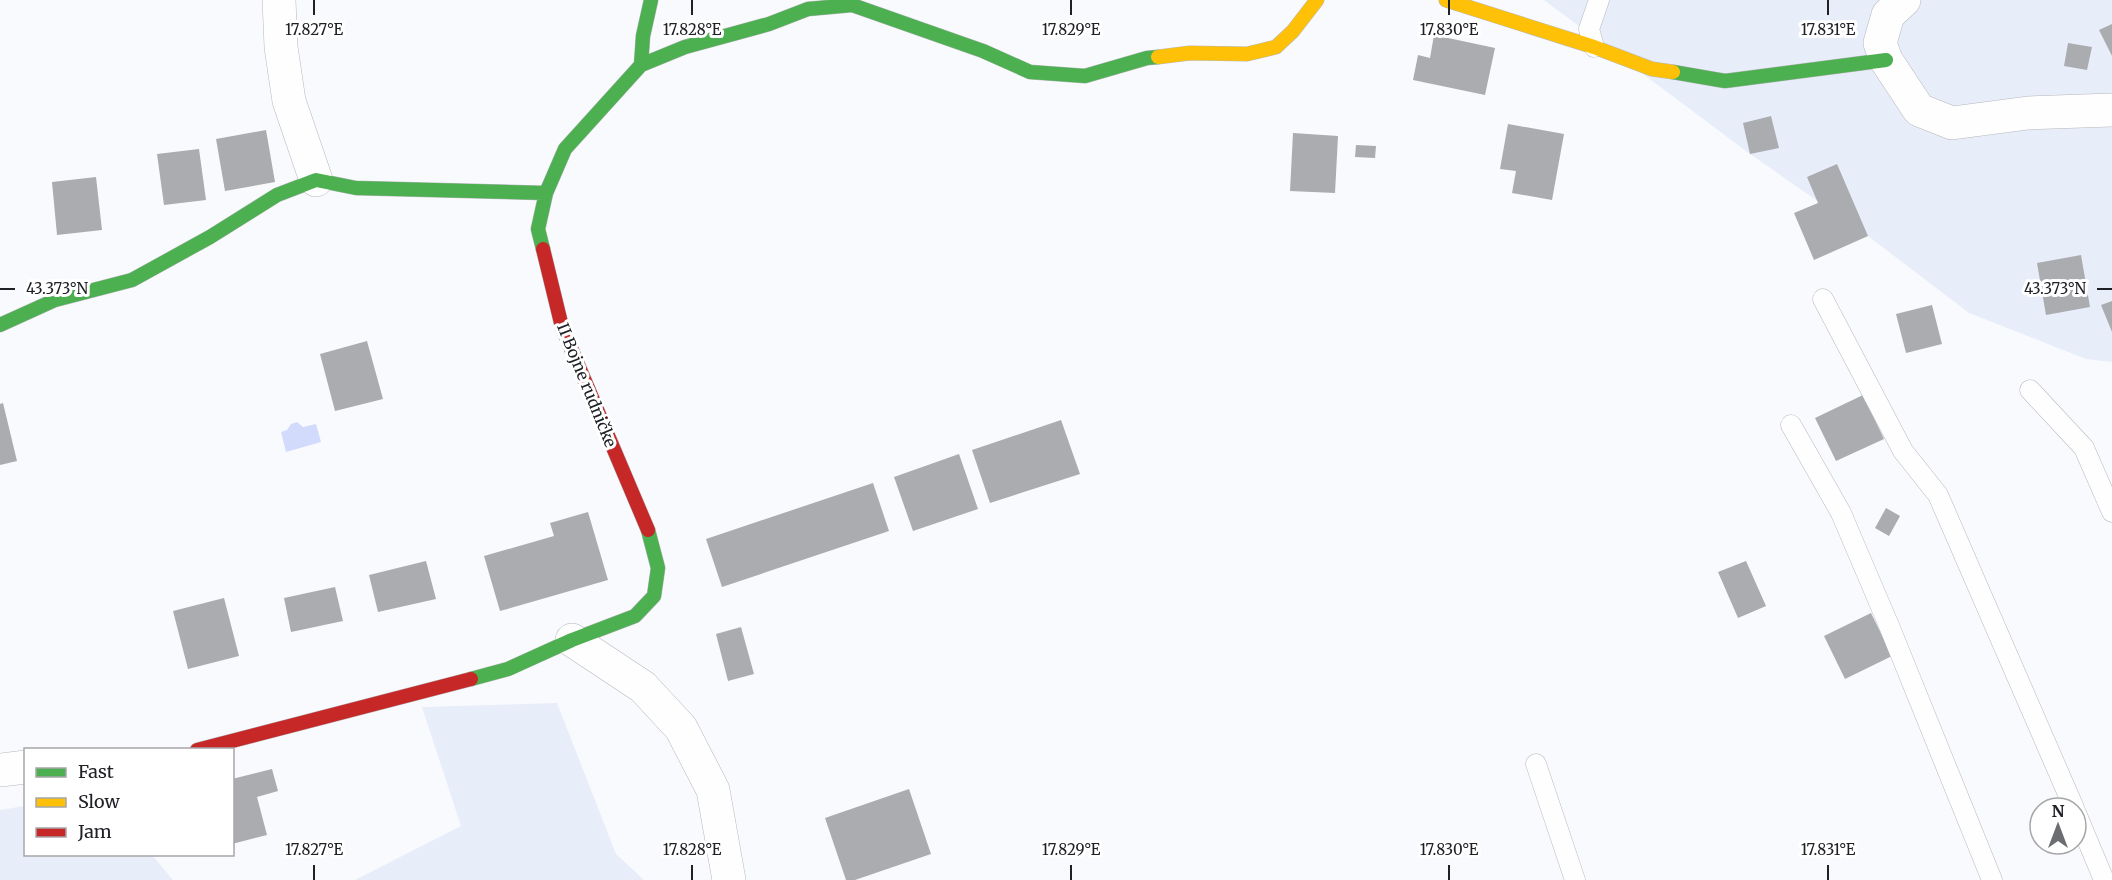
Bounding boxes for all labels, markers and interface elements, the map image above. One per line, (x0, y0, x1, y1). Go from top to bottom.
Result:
text: 17.827°E (285, 20, 344, 39)
text: 17.828°E (663, 20, 722, 39)
text: 17.829°E (1042, 20, 1101, 39)
text: 17.830°E (1420, 20, 1479, 39)
text: 17.831°E (1801, 20, 1856, 39)
text: 43.373°N (26, 279, 88, 298)
text: 43.373°N (2024, 279, 2086, 298)
street label: II Bojne rudničke (553, 320, 621, 450)
legend (24, 748, 234, 856)
text: Fast (78, 760, 114, 783)
text: Slow (78, 790, 121, 813)
north arrow (2028, 796, 2088, 856)
text: N (2052, 801, 2065, 821)
text: Jam (77, 820, 112, 843)
text: 17.827°E (285, 840, 344, 859)
text: 17.828°E (663, 840, 722, 859)
text: 17.829°E (1042, 840, 1101, 859)
text: 17.830°E (1420, 840, 1479, 859)
text: 17.831°E (1801, 840, 1856, 859)

